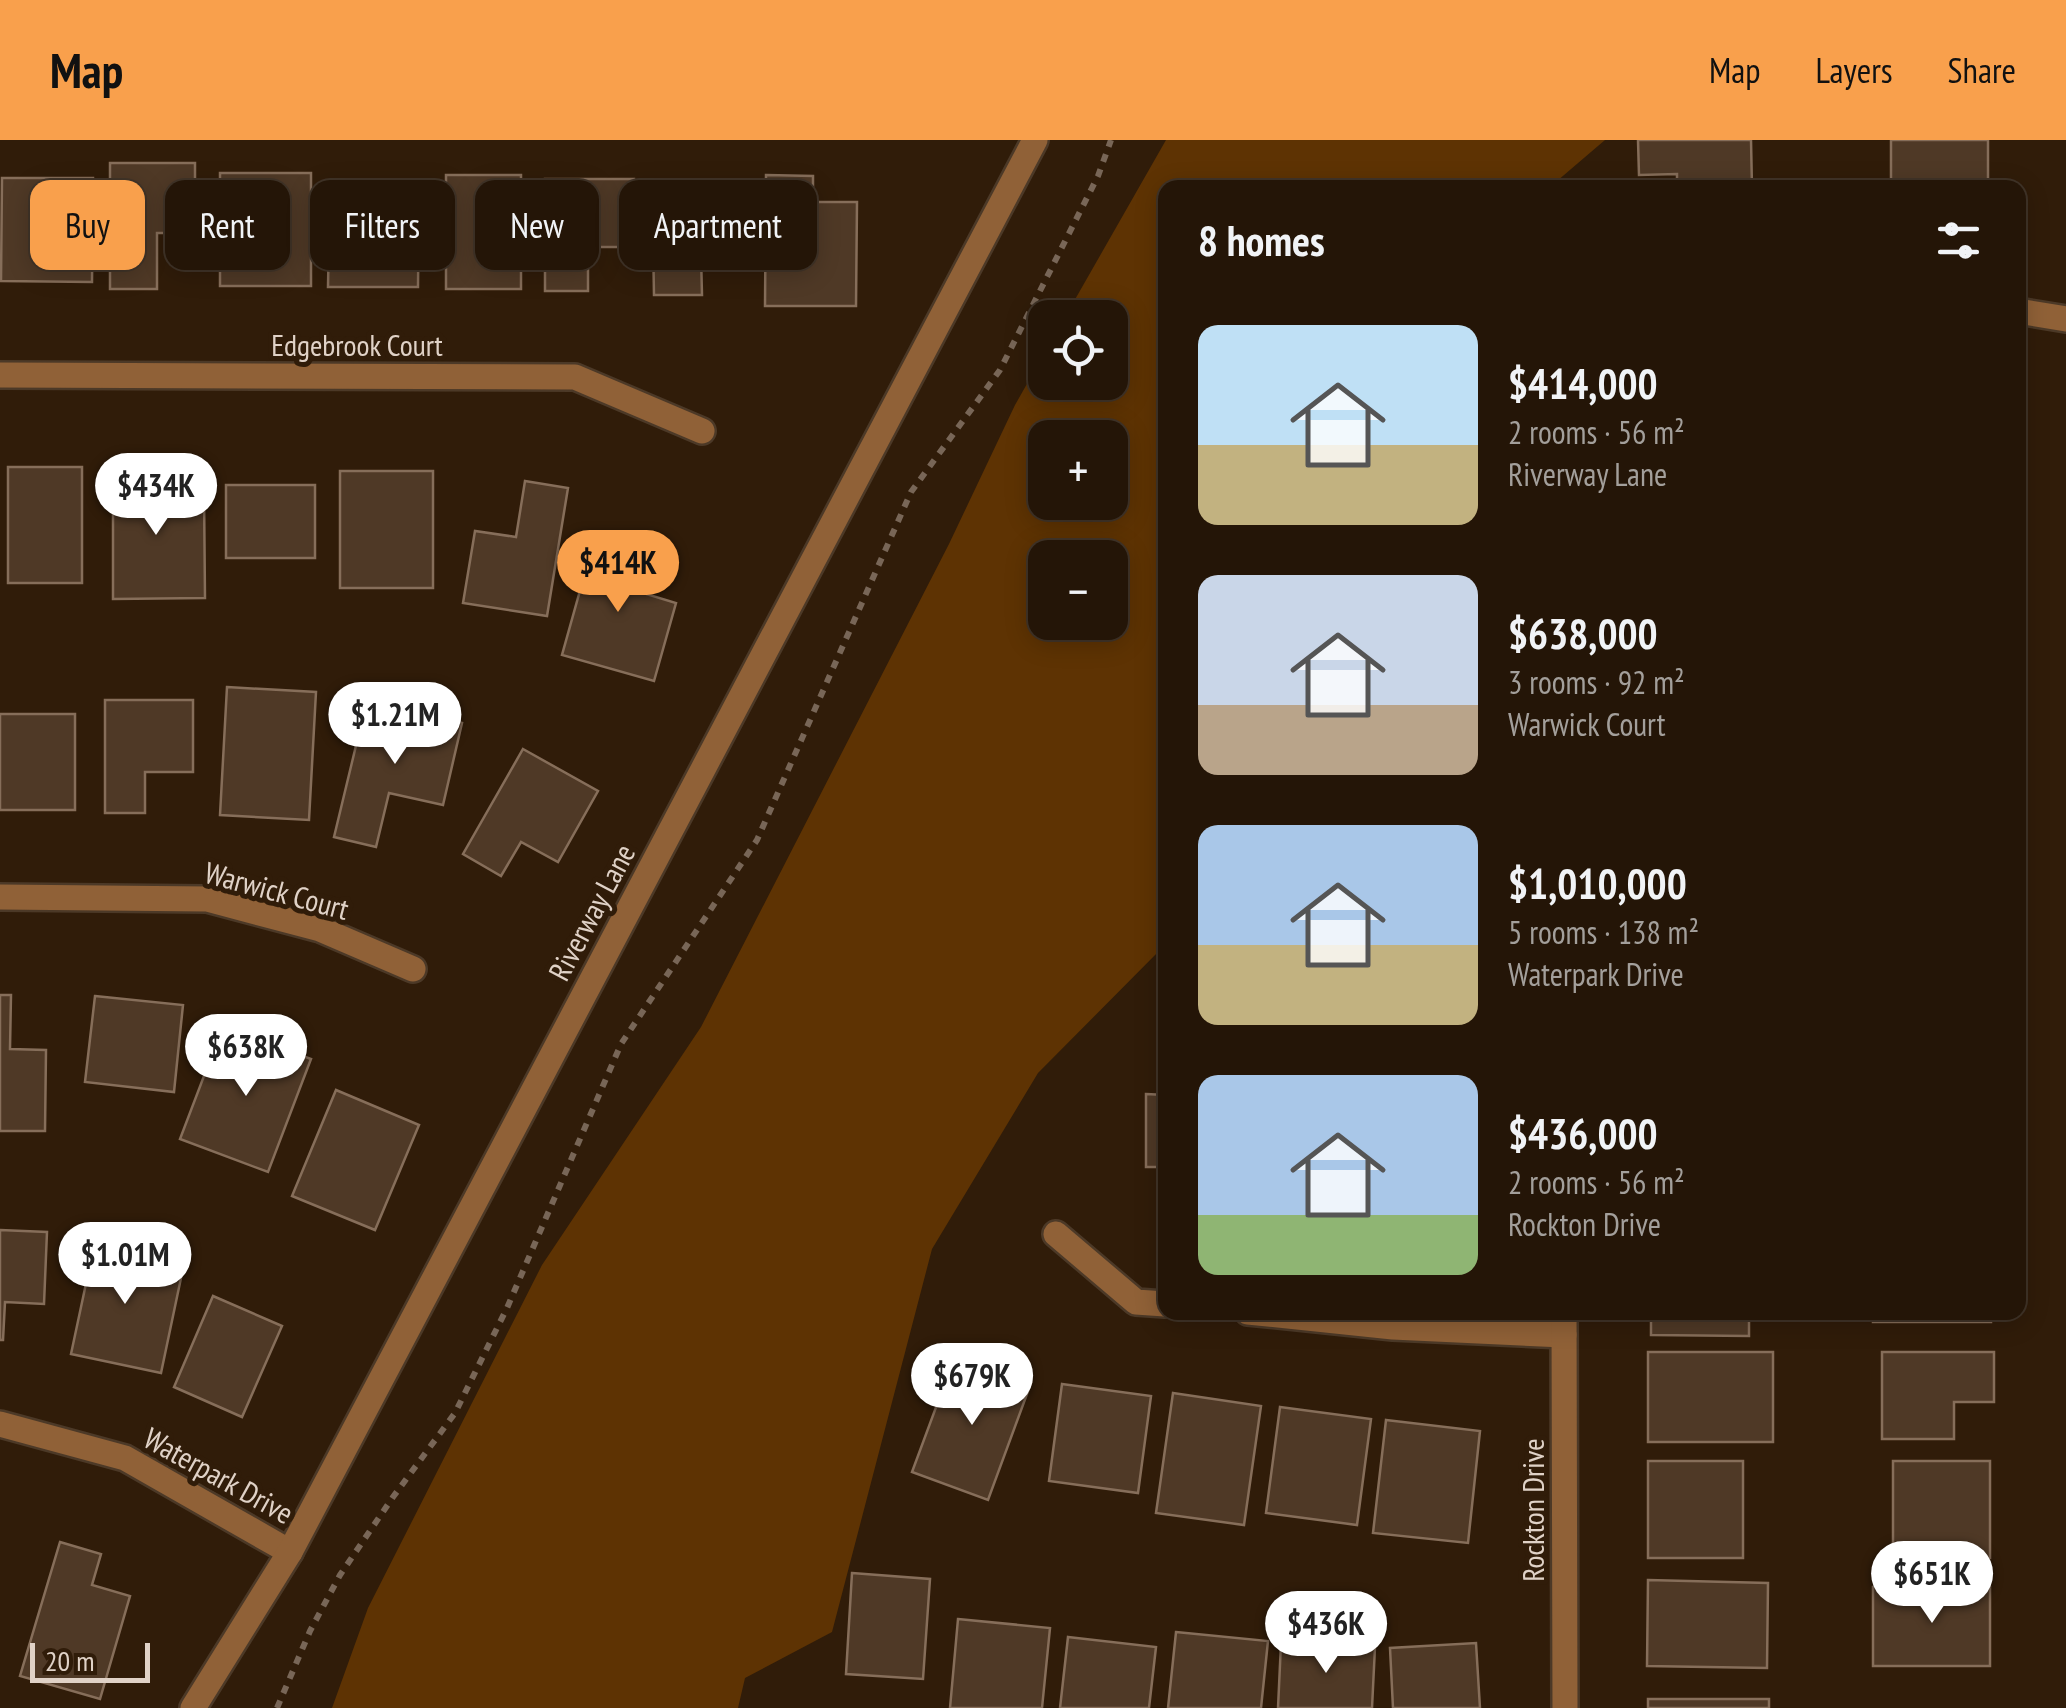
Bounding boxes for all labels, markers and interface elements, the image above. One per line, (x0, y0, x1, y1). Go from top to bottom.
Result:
text: Map (50, 39, 123, 101)
text: Map (1709, 47, 1760, 93)
text: Layers (1815, 47, 1893, 93)
text: Share (1948, 47, 2016, 93)
chip: Buy (30, 180, 145, 270)
chip: Rent (165, 180, 290, 270)
chip: Filters (310, 180, 455, 270)
chip: New (475, 180, 599, 270)
chip: Apartment (619, 180, 817, 270)
text: 8 homes (1198, 213, 1325, 268)
icon: filters (1931, 213, 1986, 268)
map controls (1028, 300, 1128, 640)
button: locate (1028, 300, 1128, 400)
street label: Edgebrook Court (271, 325, 444, 364)
text: $414,000 (1508, 356, 1658, 411)
icon: home (1278, 365, 1398, 485)
text: 2 rooms · 56 m² (1508, 411, 1685, 453)
button: + (1028, 420, 1128, 520)
pin: $434K (86, 453, 226, 538)
text: Riverway Lane (1508, 453, 1667, 495)
text: $434K (117, 464, 195, 506)
pin: $414K (548, 530, 688, 615)
button: − (1028, 540, 1128, 640)
text: $414K (579, 541, 657, 583)
text: $638,000 (1508, 606, 1658, 661)
icon: home (1278, 615, 1398, 735)
text: 3 rooms · 92 m² (1508, 661, 1685, 703)
pin: $1.21M (314, 682, 476, 767)
text: $1.21M (350, 693, 440, 735)
text: Warwick Court (1508, 703, 1665, 745)
street label: Riverway Lane (539, 837, 643, 987)
street label: Warwick Court (201, 852, 354, 928)
text: $1,010,000 (1508, 856, 1687, 911)
icon: home (1278, 865, 1398, 985)
text: 5 rooms · 138 m² (1508, 911, 1699, 953)
text: Waterpark Drive (1508, 953, 1684, 995)
pin: $638K (176, 1014, 316, 1099)
text: $638K (207, 1025, 285, 1067)
text: $436,000 (1508, 1106, 1658, 1161)
icon: home (1278, 1115, 1398, 1235)
text: 2 rooms · 56 m² (1508, 1161, 1685, 1203)
text: Rockton Drive (1508, 1203, 1661, 1245)
pin: $1.01M (44, 1222, 206, 1307)
text: $1.01M (80, 1233, 170, 1275)
pin: $679K (902, 1343, 1042, 1428)
text: $679K (933, 1354, 1011, 1396)
street label: Waterpark Drive (137, 1418, 301, 1532)
street label: Rockton Drive (1513, 1438, 1552, 1582)
pin: $651K (1862, 1541, 2002, 1626)
text: $651K (1893, 1552, 1971, 1594)
pin: $436K (1256, 1591, 1396, 1676)
text: $436K (1287, 1602, 1365, 1644)
scale bar (30, 1638, 150, 1682)
text: 20 m (45, 1642, 94, 1679)

